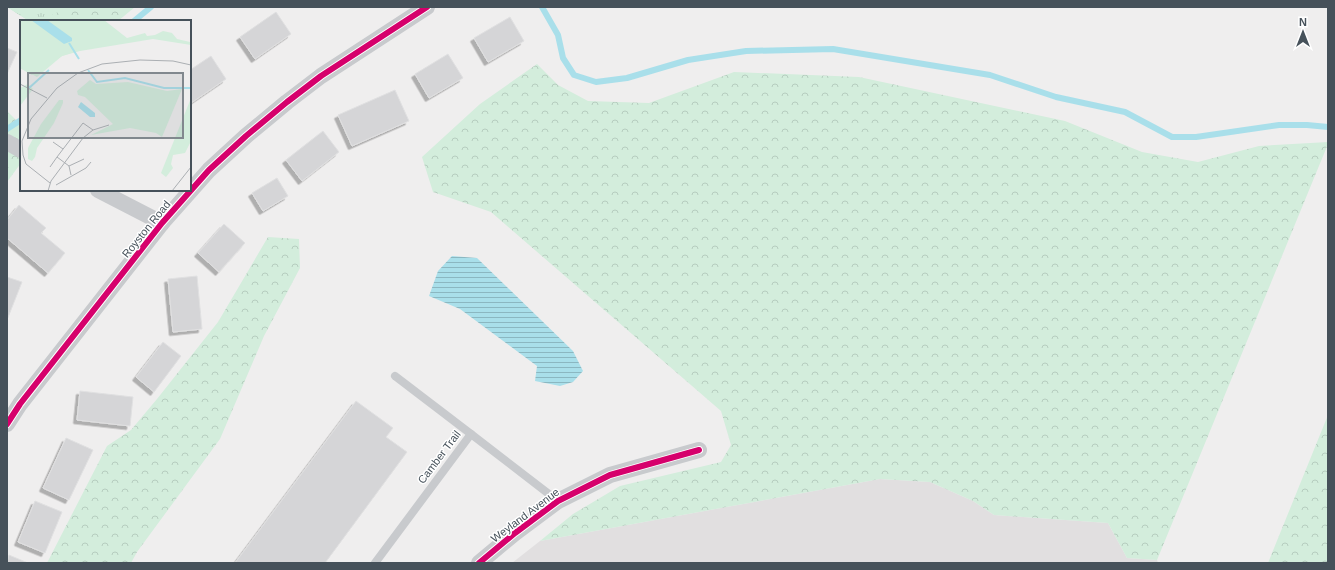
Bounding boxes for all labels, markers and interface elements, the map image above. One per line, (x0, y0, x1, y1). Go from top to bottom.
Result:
north arrow (1283, 12, 1323, 52)
text: N (1299, 16, 1307, 28)
inset map (20, 20, 191, 191)
street label: Royston Road (119, 198, 173, 260)
street label: Camber Trail (415, 428, 463, 486)
street label: Weyland Avenue (489, 485, 561, 545)

